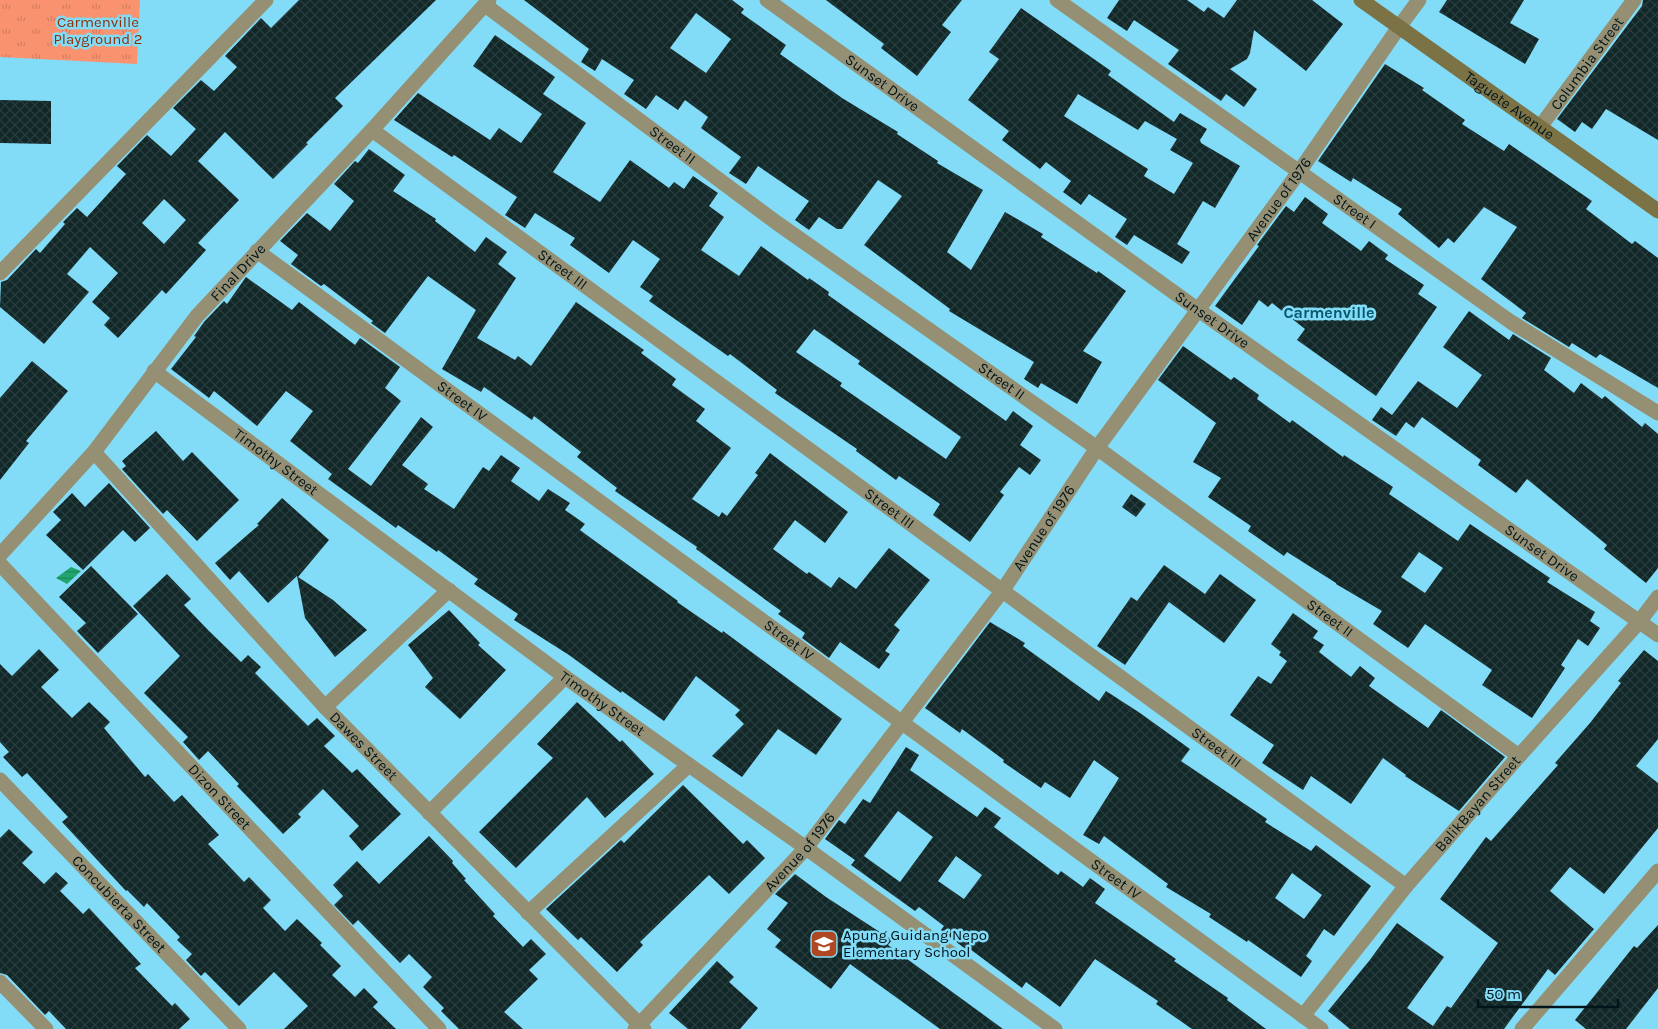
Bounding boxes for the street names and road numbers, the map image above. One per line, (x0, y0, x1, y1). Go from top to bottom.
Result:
street label: Columbia Street (1547, 13, 1628, 114)
street label: Sunset Drive (842, 50, 923, 116)
street label: Taguete Avenue (1461, 67, 1558, 143)
street label: Street II (646, 122, 699, 168)
street label: Avenue of 1976 (1242, 154, 1315, 245)
street label: Street I (1330, 190, 1380, 233)
street label: Final Drive (207, 240, 269, 305)
street label: Street III (534, 245, 591, 293)
street label: Sunset Drive (1171, 287, 1253, 352)
street label: Street II (975, 358, 1029, 404)
street label: Street IV (434, 377, 491, 425)
street label: Timothy Street (230, 424, 322, 499)
street label: Avenue of 1976 (1009, 482, 1079, 574)
street label: Street III (861, 484, 918, 533)
street label: Sunset Drive (1501, 520, 1583, 585)
street label: Street II (1303, 595, 1357, 641)
street label: Street IV (760, 616, 818, 665)
street label: Timothy Street (556, 667, 649, 740)
street label: Dawes Street (326, 708, 402, 784)
street label: Street III (1188, 723, 1245, 772)
street label: BalikBayan Street (1431, 752, 1524, 855)
street label: Dizon Street (184, 760, 255, 834)
street label: Avenue of 1976 (761, 809, 839, 895)
street label: Concubierta Street (68, 852, 170, 957)
street label: Street IV (1087, 855, 1145, 904)

